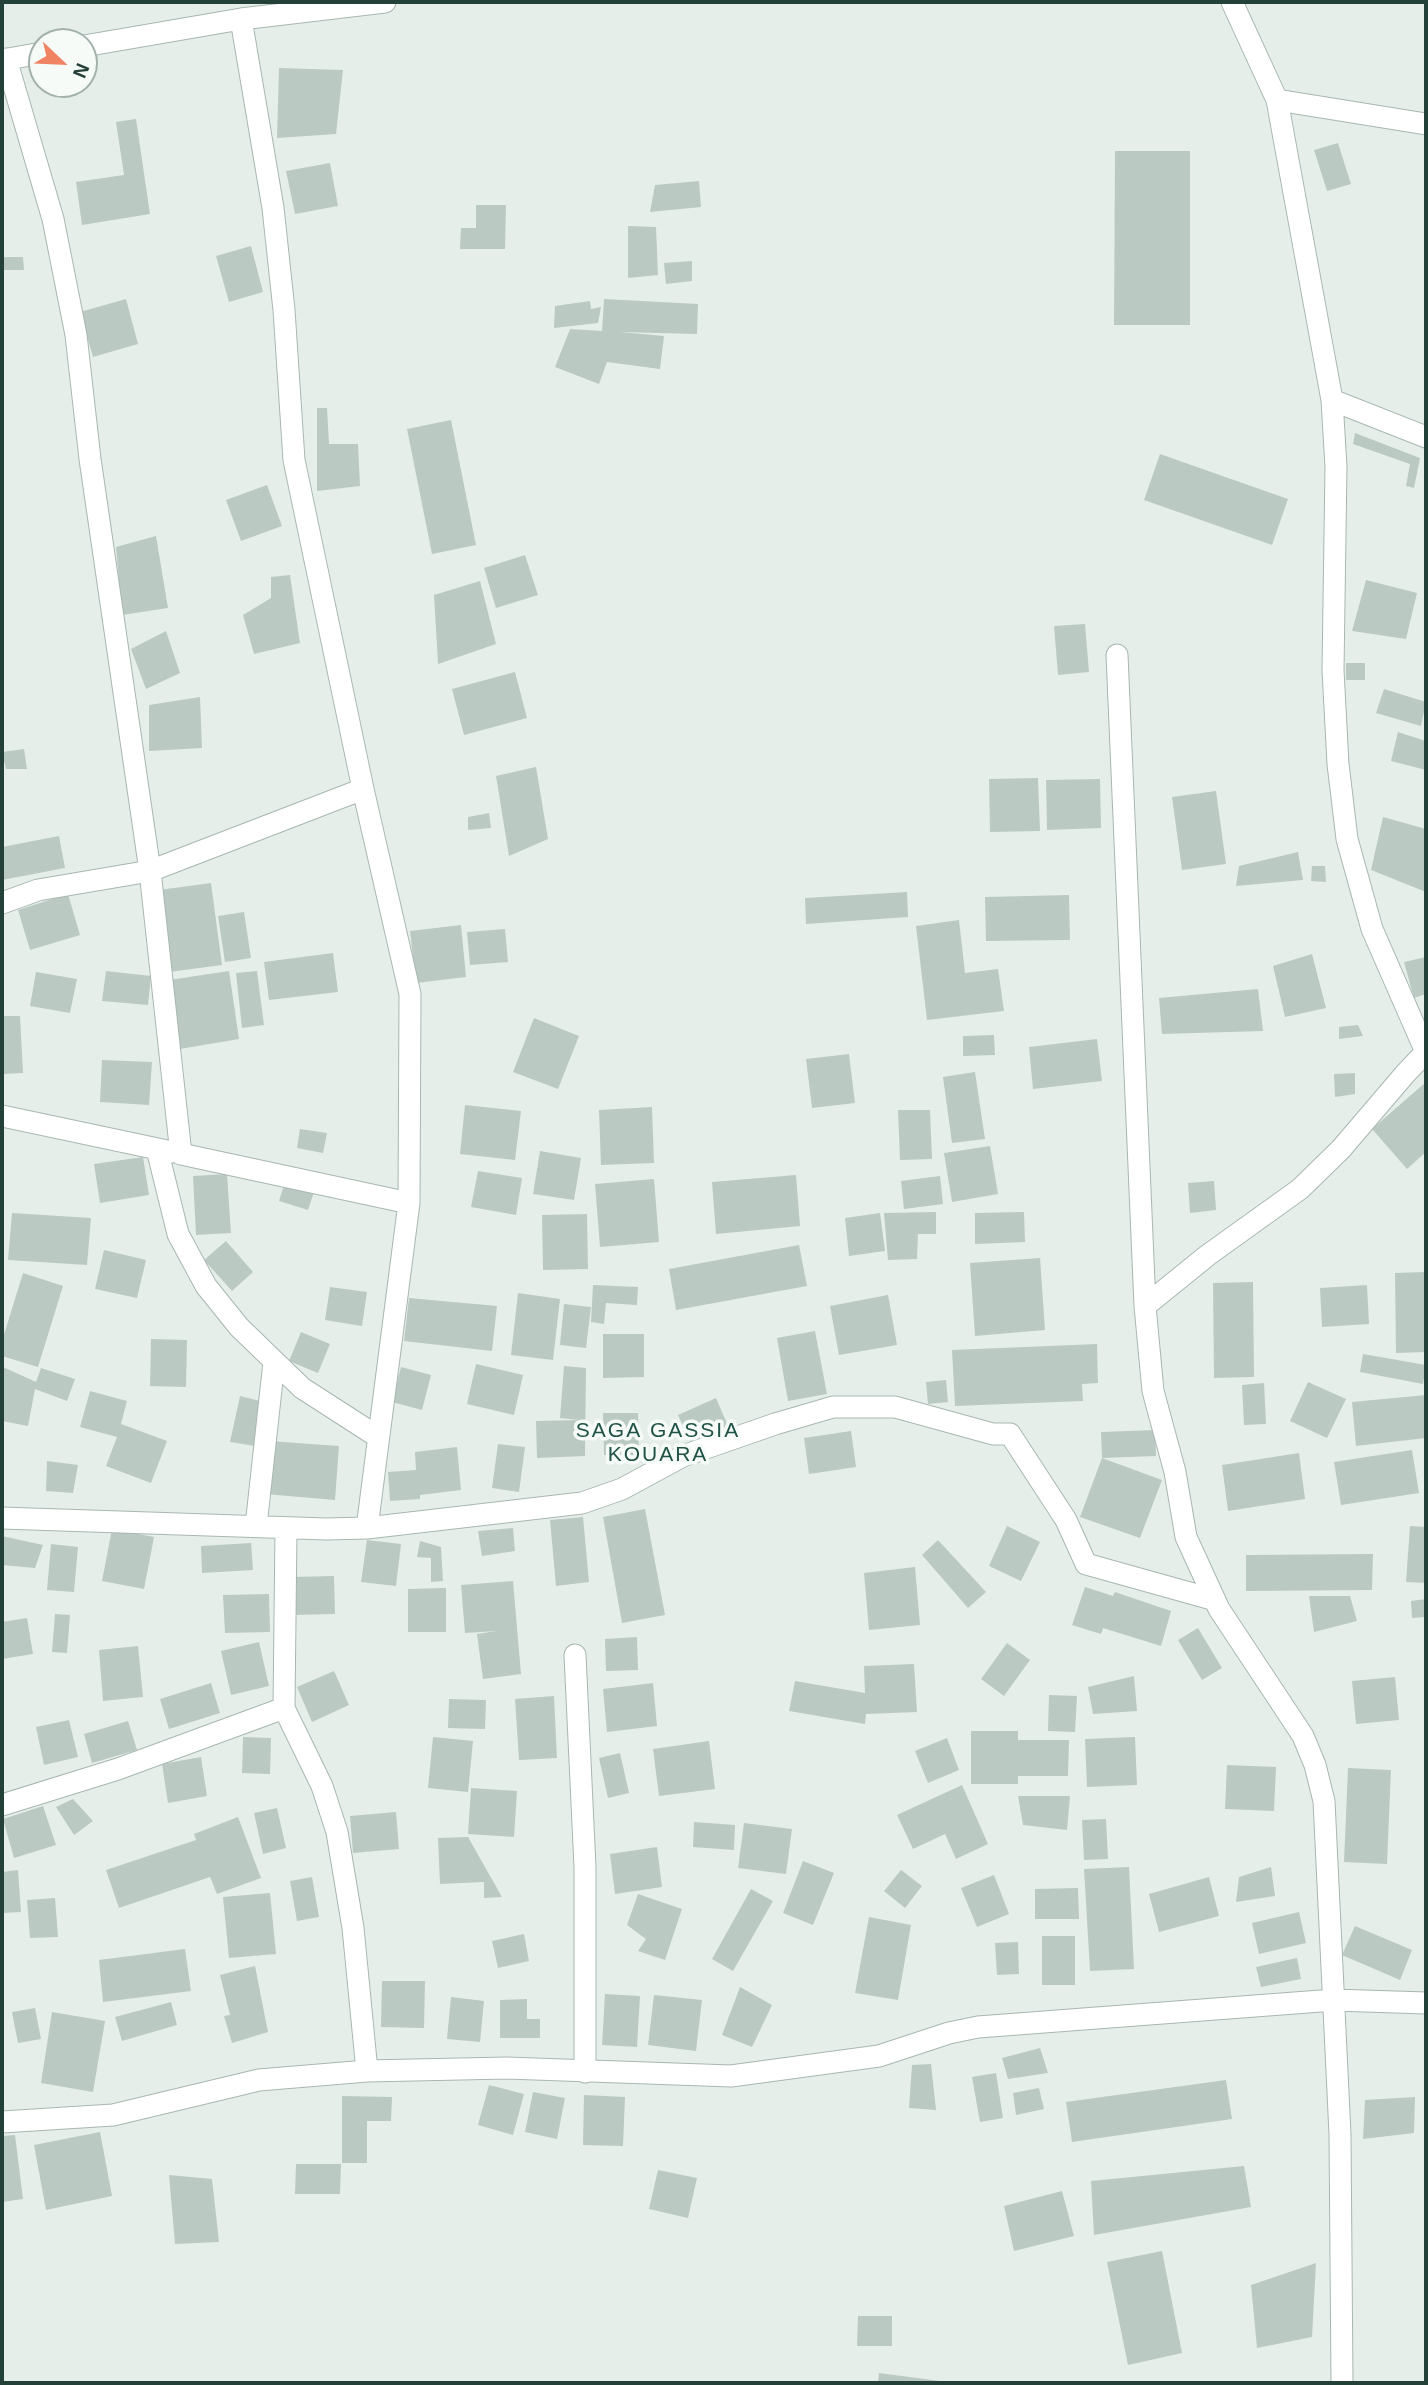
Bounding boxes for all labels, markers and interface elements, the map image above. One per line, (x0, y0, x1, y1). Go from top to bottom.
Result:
north arrow (28, 28, 98, 98)
text: N (69, 60, 93, 81)
district label: SAGA GASSIA KOUARA (577, 1418, 739, 1468)

